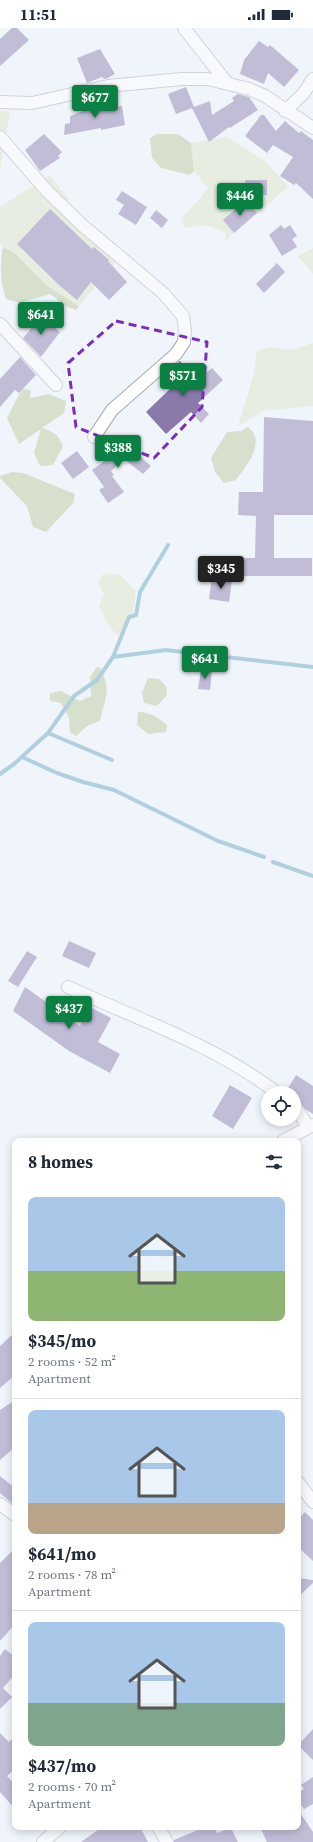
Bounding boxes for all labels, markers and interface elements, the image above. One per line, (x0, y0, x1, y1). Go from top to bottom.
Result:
text: 11:51 (20, 4, 57, 25)
pin: $677 (71, 85, 119, 119)
text: $677 (81, 89, 109, 106)
pin: $446 (216, 183, 264, 217)
text: $446 (226, 187, 254, 204)
pin: $641 (17, 302, 65, 336)
text: $641 (27, 306, 55, 323)
pin: $571 (159, 363, 207, 397)
text: $571 (169, 367, 197, 384)
pin: $388 (94, 435, 142, 469)
text: $388 (104, 439, 132, 456)
pin: $345 (197, 556, 245, 590)
text: $345 (207, 560, 235, 577)
pin: $641 (181, 646, 229, 680)
text: $641 (191, 650, 219, 667)
pin: $437 (45, 996, 93, 1030)
text: $437 (55, 1000, 83, 1017)
map controls (261, 1086, 301, 1126)
button: locate (261, 1086, 301, 1126)
text: 8 homes (28, 1150, 93, 1174)
icon: filters (263, 1151, 285, 1173)
icon: home (121, 1223, 193, 1295)
text: $345/mo (28, 1329, 96, 1353)
text: 2 rooms · 52 m² (28, 1353, 116, 1370)
text: Apartment (28, 1370, 91, 1387)
icon: home (121, 1436, 193, 1508)
text: $641/mo (28, 1542, 96, 1566)
text: 2 rooms · 78 m² (28, 1566, 116, 1583)
text: Apartment (28, 1583, 91, 1600)
icon: home (121, 1648, 193, 1720)
text: $437/mo (28, 1754, 96, 1778)
text: 2 rooms · 70 m² (28, 1778, 116, 1795)
text: Apartment (28, 1795, 91, 1812)

